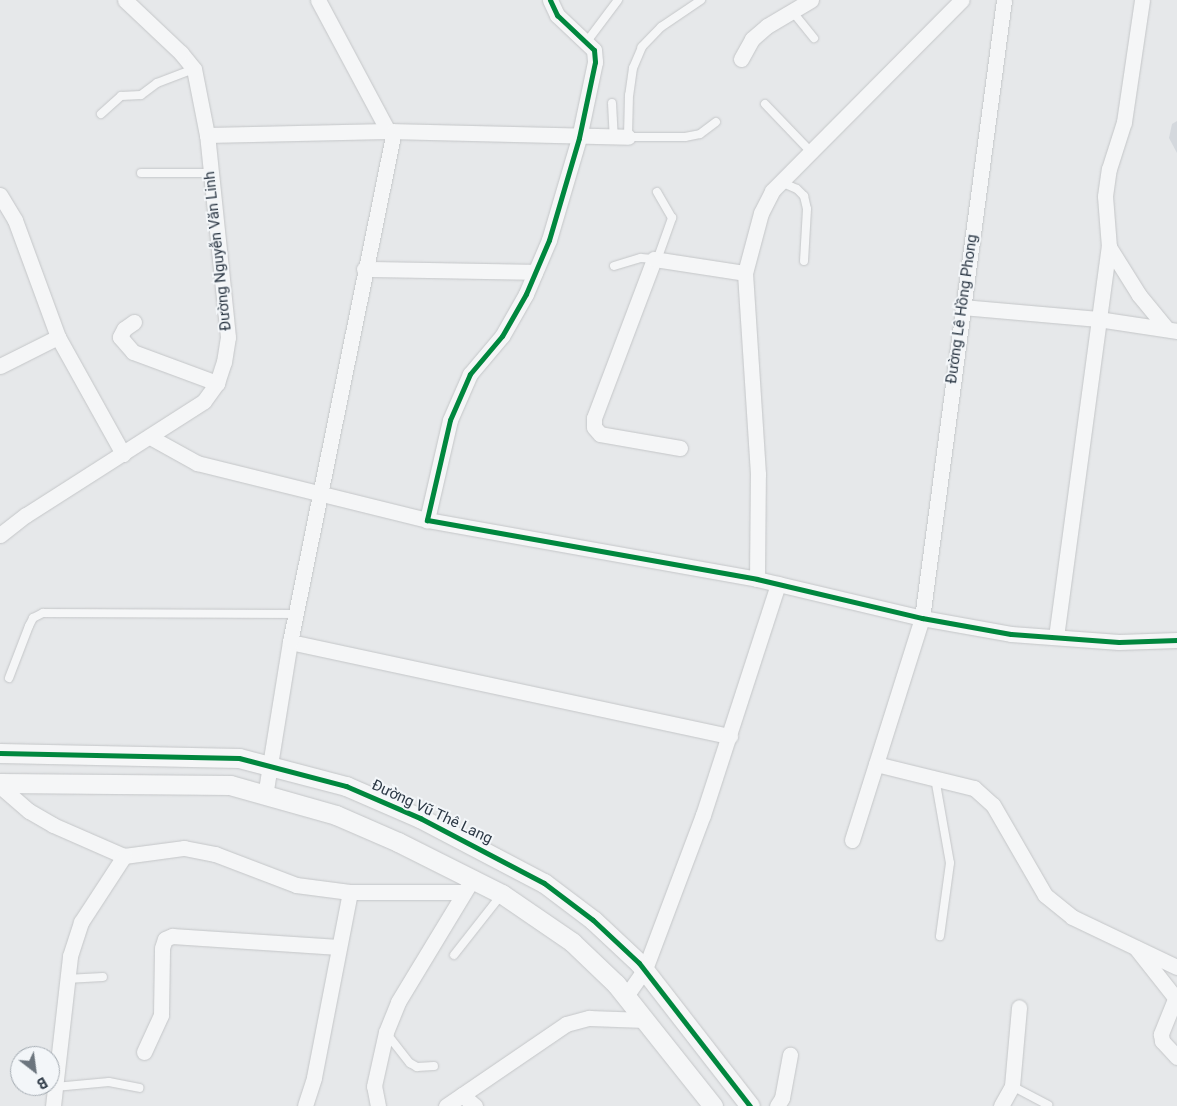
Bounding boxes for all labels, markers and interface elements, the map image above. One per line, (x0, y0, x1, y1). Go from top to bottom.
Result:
street label: Đường Nguyễn Văn Linh (201, 170, 235, 332)
street label: Đường Lê Hồng Phong (943, 233, 981, 385)
street label: Đường Vũ Thê Lang (369, 776, 495, 848)
north arrow (10, 1046, 60, 1096)
text: B (34, 1074, 50, 1092)

